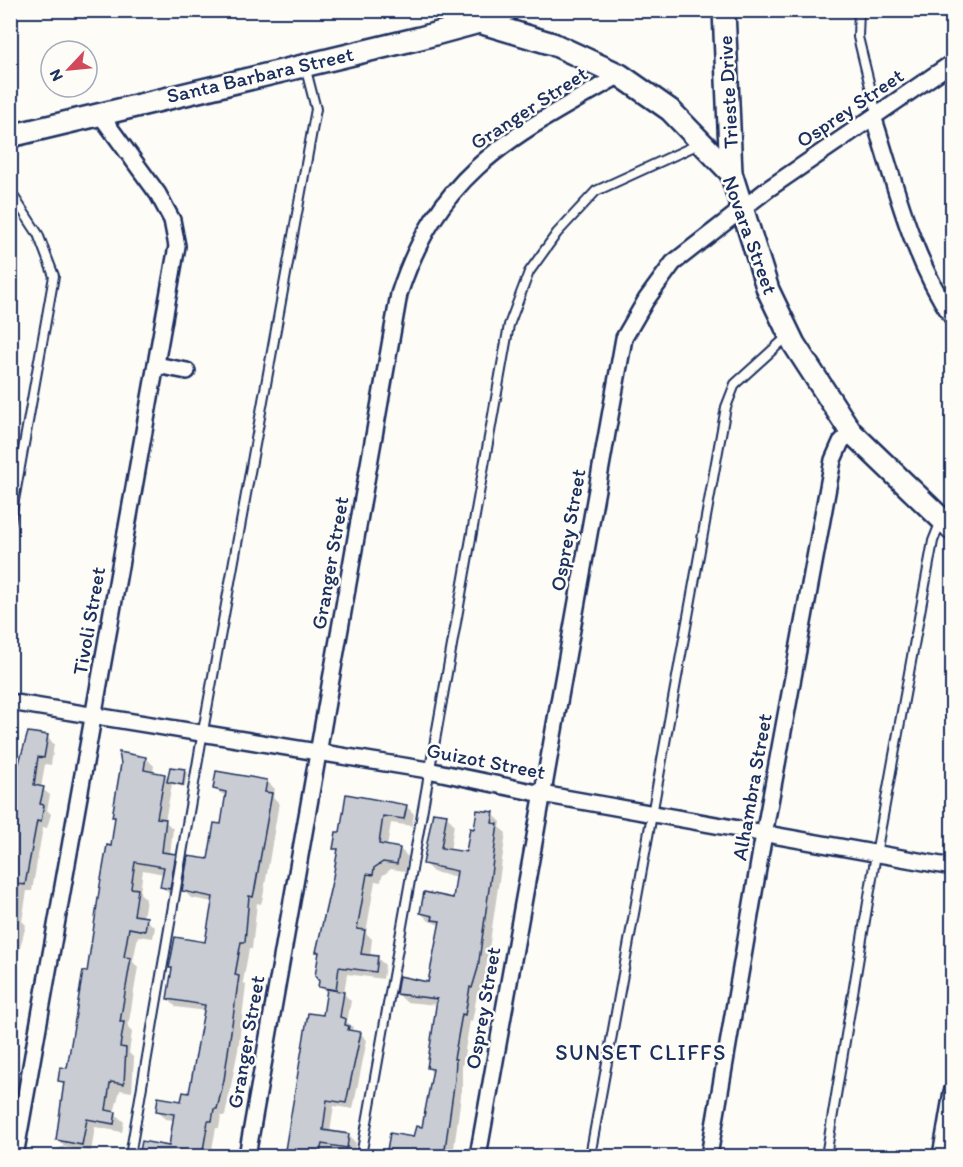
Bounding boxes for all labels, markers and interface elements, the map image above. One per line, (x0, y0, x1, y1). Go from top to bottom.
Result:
street label: Trieste Drive (712, 35, 743, 149)
north arrow (39, 39, 99, 99)
street label: Santa Barbara Street (164, 41, 356, 108)
street label: Granger Street (465, 60, 592, 155)
street label: Osprey Street (791, 63, 908, 153)
text: N (45, 66, 67, 84)
street label: Novara Street (717, 172, 784, 298)
street label: Osprey Street (544, 467, 591, 593)
street label: Granger Street (305, 494, 354, 631)
street label: Tivoli Street (67, 565, 110, 677)
street label: Alhambra Street (726, 711, 777, 862)
street label: Guizot Street (425, 737, 548, 784)
street label: Osprey Street (459, 945, 506, 1071)
street label: Granger Street (221, 973, 270, 1110)
district label: SUNSET CLIFFS (555, 1039, 727, 1066)

